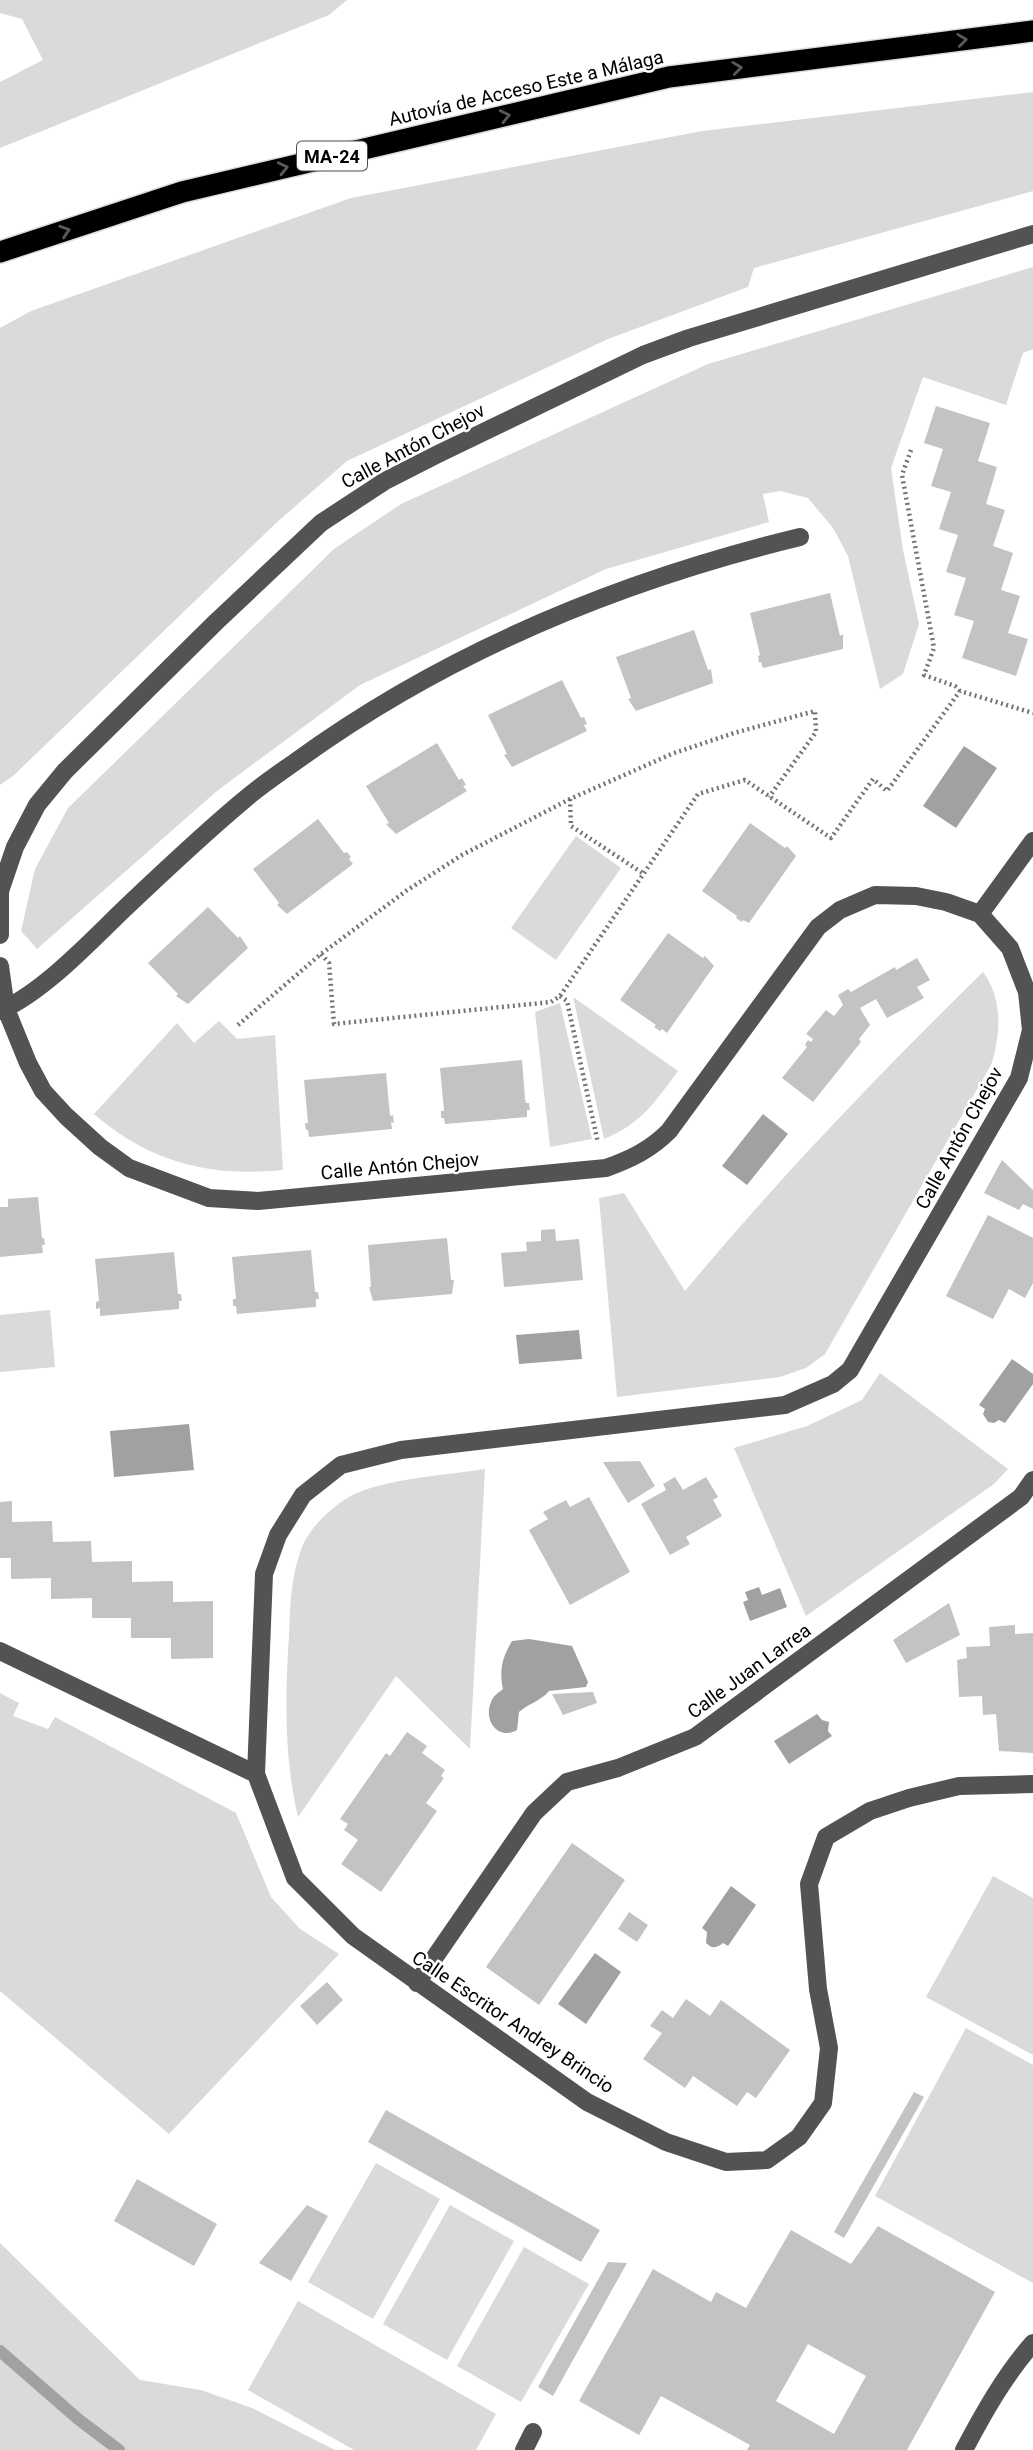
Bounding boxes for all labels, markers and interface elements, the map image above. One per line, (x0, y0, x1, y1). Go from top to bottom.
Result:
one-way arrow (957, 32, 968, 47)
street label: Autovía de Acceso Este a Málaga (386, 45, 666, 131)
one-way arrow (731, 61, 743, 76)
one-way arrow (498, 110, 510, 124)
road number: MA-24 (297, 141, 367, 170)
one-way arrow (277, 162, 289, 176)
one-way arrow (58, 225, 70, 239)
street label: Calle Antón Chejov (337, 399, 489, 493)
street label: Calle Antón Chejov (910, 1063, 1008, 1213)
street label: Calle Antón Chejov (320, 1148, 480, 1184)
street label: Calle Juan Larrea (683, 1619, 815, 1723)
street label: Calle Escritor Andrey Brincio (408, 1946, 618, 2098)

